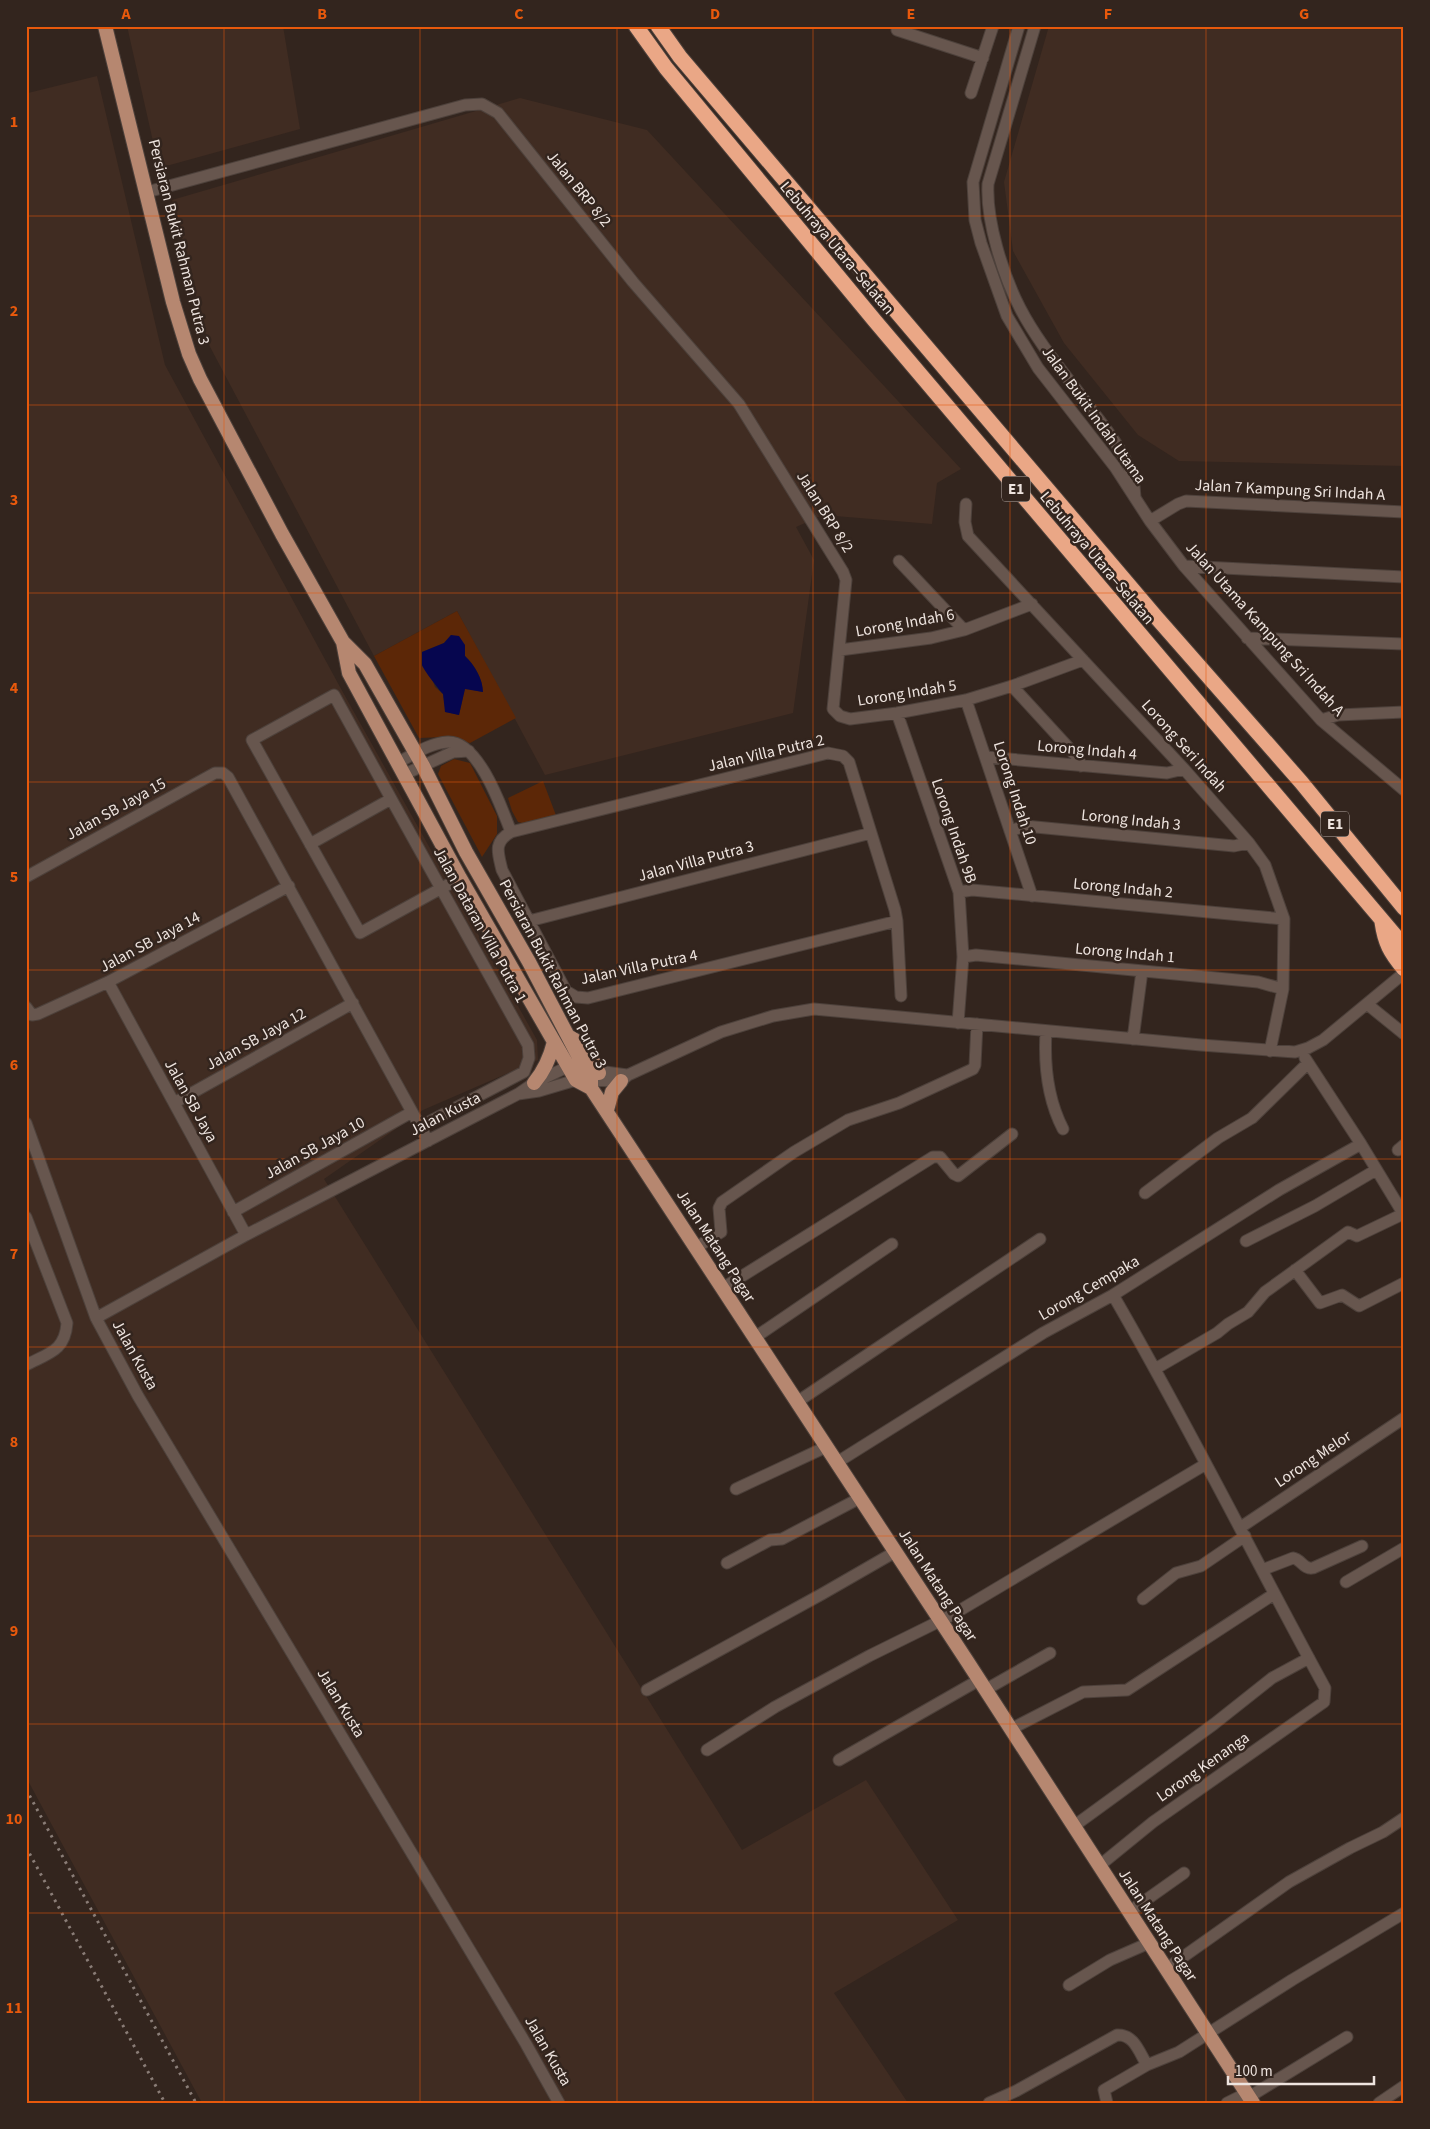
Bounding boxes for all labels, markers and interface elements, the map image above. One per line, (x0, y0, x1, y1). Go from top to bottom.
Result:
text: A (120, 3, 131, 25)
text: B (317, 3, 327, 25)
text: C (514, 3, 524, 25)
text: D (710, 3, 720, 25)
text: E (907, 3, 915, 25)
text: F (1104, 3, 1112, 25)
text: G (1299, 3, 1309, 25)
text: 1 (10, 111, 18, 133)
street label: Persiaran Bukit Rahman Putra 3 (143, 137, 215, 347)
street label: Jalan BRP 8/2 (541, 146, 617, 232)
street label: Lebuhraya Utara–Selatan (775, 177, 899, 319)
text: 2 (10, 300, 18, 322)
street label: Jalan Bukit Indah Utama (1037, 342, 1151, 488)
street label: Jalan BRP 8/2 (791, 467, 859, 557)
street label: Jalan 7 Kampung Sri Indah A (1194, 474, 1386, 506)
road number: E1 (1002, 476, 1030, 502)
street label: Lebuhraya Utara–Selatan (1035, 487, 1159, 629)
text: 3 (10, 489, 18, 511)
street label: Jalan Utama Kampung Sri Indah A (1181, 537, 1350, 721)
street label: Lorong Indah 6 (854, 603, 956, 643)
street label: Lorong Indah 5 (856, 674, 958, 712)
text: 4 (10, 677, 19, 699)
street label: Lorong Seri Indah (1136, 695, 1232, 797)
street label: Jalan Villa Putra 2 (706, 729, 826, 777)
street label: Lorong Indah 4 (1036, 735, 1138, 765)
street label: Lorong Indah 10 (988, 738, 1042, 848)
street label: Jalan SB Jaya 15 (62, 772, 170, 846)
street label: Lorong Indah 9B (926, 776, 982, 886)
street label: Lorong Indah 3 (1080, 804, 1182, 836)
road number: E1 (1321, 812, 1349, 836)
street label: Jalan Villa Putra 3 (636, 835, 756, 887)
street label: Jalan Dataran Villa Putra 1 (428, 843, 532, 1007)
text: 5 (10, 866, 18, 888)
street label: Lorong Indah 2 (1072, 873, 1174, 903)
street label: Persiaran Bukit Rahman Putra 3 (494, 876, 612, 1072)
street label: Jalan SB Jaya 14 (96, 906, 204, 978)
street label: Lorong Indah 1 (1074, 938, 1176, 968)
street label: Jalan Villa Putra 4 (579, 944, 700, 990)
street label: Jalan SB Jaya 12 (202, 1002, 310, 1076)
text: 6 (10, 1054, 18, 1076)
street label: Jalan SB Jaya (159, 1055, 223, 1147)
street label: Jalan Kusta (406, 1087, 484, 1141)
street label: Jalan SB Jaya 10 (261, 1111, 369, 1185)
street label: Jalan Matang Pagar (671, 1185, 761, 1307)
text: 7 (10, 1243, 18, 1265)
street label: Lorong Cempaka (1034, 1250, 1144, 1326)
street label: Jalan Kusta (107, 1316, 163, 1394)
street label: Lorong Melor (1270, 1425, 1356, 1493)
text: 8 (10, 1431, 18, 1453)
street label: Jalan Matang Pagar (893, 1524, 983, 1646)
text: 9 (10, 1620, 18, 1642)
street label: Jalan Kusta (312, 1664, 370, 1742)
street label: Lorong Kenanga (1152, 1727, 1254, 1807)
text: 10 (6, 1808, 22, 1830)
street label: Jalan Matang Pagar (1113, 1864, 1203, 1986)
text: 11 (6, 1997, 22, 2019)
street label: Jalan Kusta (519, 2012, 577, 2090)
scale bar (1228, 2054, 1374, 2086)
text: 100 m (1235, 2061, 1273, 2082)

